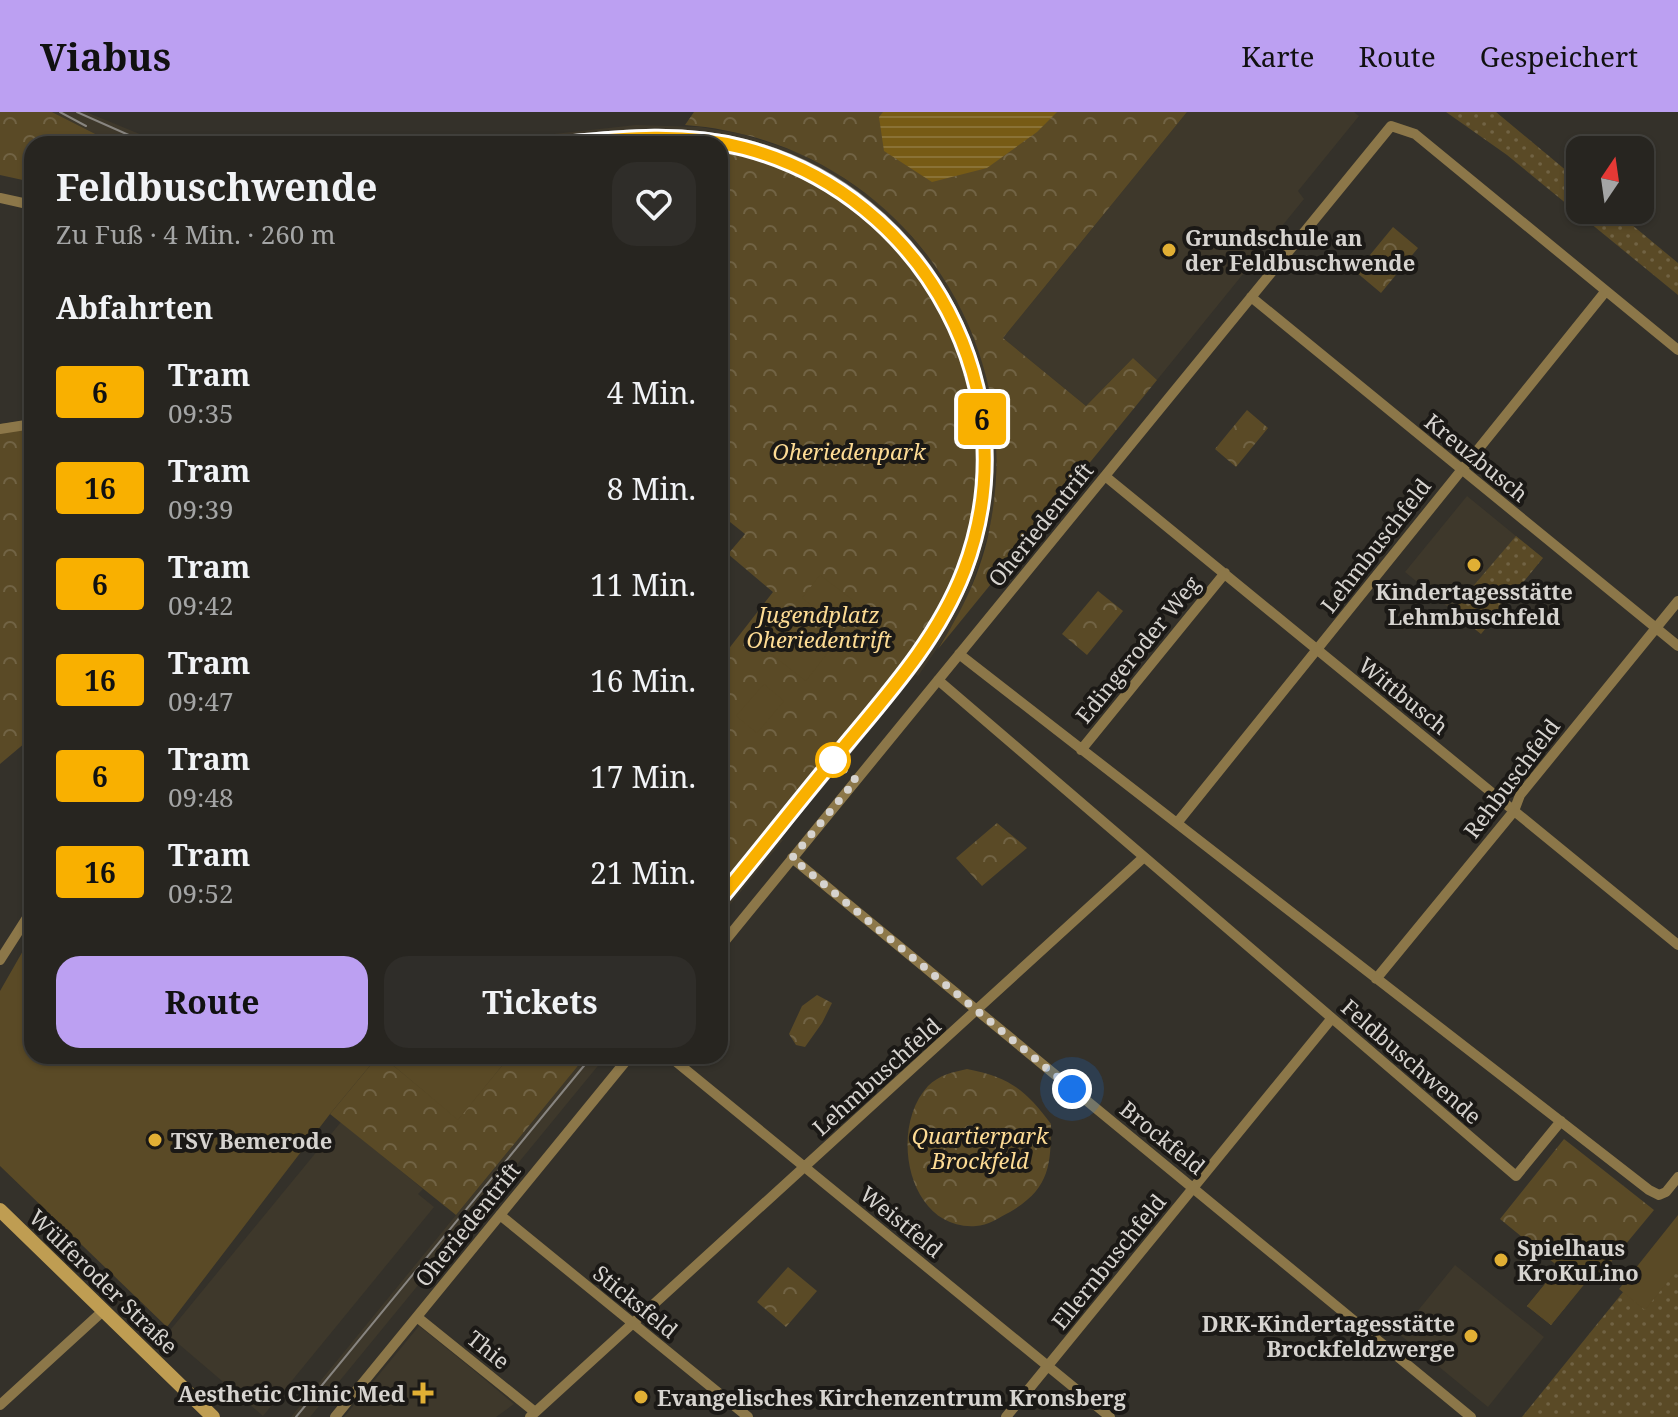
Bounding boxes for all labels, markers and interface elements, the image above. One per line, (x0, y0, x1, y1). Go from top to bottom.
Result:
text: Viabus (40, 30, 171, 82)
text: Karte (1241, 37, 1315, 75)
text: Route (1359, 37, 1436, 75)
text: Gespeichert (1480, 37, 1638, 75)
north arrow (1566, 136, 1654, 224)
map controls (1566, 136, 1654, 224)
text: Feldbuschwende (56, 160, 378, 212)
button: heart (612, 162, 696, 246)
text: Zu Fuß · 4 Min. · 260 m (56, 216, 336, 252)
place label: Grundschule an der Feldbuschwende (1185, 222, 1415, 277)
marker: Grundschule an der Feldbuschwende (1160, 241, 1178, 259)
text: Abfahrten (56, 287, 213, 328)
text: Tram (168, 354, 250, 395)
text: 4 Min. (607, 372, 696, 413)
text: 6 (92, 373, 108, 411)
line badge: 6 (956, 393, 1008, 445)
text: 09:35 (168, 395, 234, 431)
text: 6 (974, 400, 990, 438)
street label: Kreuzbusch (1419, 406, 1535, 508)
park label: Oheriedenpark (772, 436, 927, 466)
text: Tram (168, 450, 250, 491)
street label: Oheriedentrift (981, 455, 1100, 592)
text: 8 Min. (607, 468, 696, 509)
text: 16 (84, 469, 116, 507)
street label: Lehmbuschfeld (1313, 471, 1437, 618)
text: 09:39 (168, 491, 234, 527)
text: Tram (168, 546, 250, 587)
marker: Kindertagesstätte Lehmbuschfeld (1465, 556, 1483, 574)
text: 11 Min. (590, 564, 696, 605)
text: 6 (92, 565, 108, 603)
street label: Edingeroder Weg (1068, 569, 1206, 729)
place label: Kindertagesstätte Lehmbuschfeld (1375, 576, 1573, 631)
text: 09:42 (168, 587, 234, 623)
park label: Jugendplatz Oheriedentrift (746, 599, 892, 654)
text: Tram (168, 642, 250, 683)
street label: Wittbusch (1353, 649, 1455, 741)
text: 16 Min. (590, 660, 696, 701)
text: 16 (84, 661, 116, 699)
text: 09:47 (168, 683, 234, 719)
street label: Rehbuschfeld (1456, 712, 1566, 844)
text: Tram (168, 738, 250, 779)
unlabelled marker (816, 743, 850, 777)
text: 17 Min. (590, 756, 696, 797)
text: 6 (92, 757, 108, 795)
text: 09:48 (168, 779, 234, 815)
text: Tram (168, 834, 250, 875)
text: 21 Min. (590, 852, 696, 893)
text: 16 (84, 853, 116, 891)
text: 09:52 (168, 875, 234, 911)
button: Route (56, 956, 368, 1048)
button: Tickets (384, 956, 696, 1048)
street label: Feldbuschwende (1336, 992, 1488, 1130)
street label: Lehmbuschfeld (806, 1010, 947, 1142)
your location (1052, 1069, 1092, 1109)
street label: Brockfeld (1114, 1093, 1212, 1181)
park label: Quartierpark Brockfeld (912, 1120, 1050, 1175)
place label: TSV Bemerode (171, 1125, 332, 1155)
marker: TSV Bemerode (146, 1131, 164, 1149)
street label: Oheriedentrift (408, 1155, 527, 1292)
street label: Weistfeld (854, 1178, 950, 1264)
street label: Ellernbuschfeld (1044, 1187, 1172, 1335)
street label: Wülferoder Straße (23, 1202, 185, 1360)
place label: Spielhaus KroKuLino (1517, 1232, 1639, 1287)
marker: Spielhaus KroKuLino (1492, 1251, 1510, 1269)
street label: Sticksfeld (587, 1258, 685, 1345)
place label: DRK-Kindertagesstätte Brockfeldzwerge (1202, 1308, 1455, 1363)
street label: Thie (462, 1323, 516, 1375)
marker: DRK-Kindertagesstätte Brockfeldzwerge (1462, 1327, 1480, 1345)
place label: Aesthetic Clinic Med (178, 1378, 405, 1408)
marker: Aesthetic Clinic Med (412, 1382, 434, 1404)
place label: Evangelisches Kirchenzentrum Kronsberg (657, 1382, 1127, 1412)
marker: Evangelisches Kirchenzentrum Kronsberg (632, 1388, 650, 1406)

